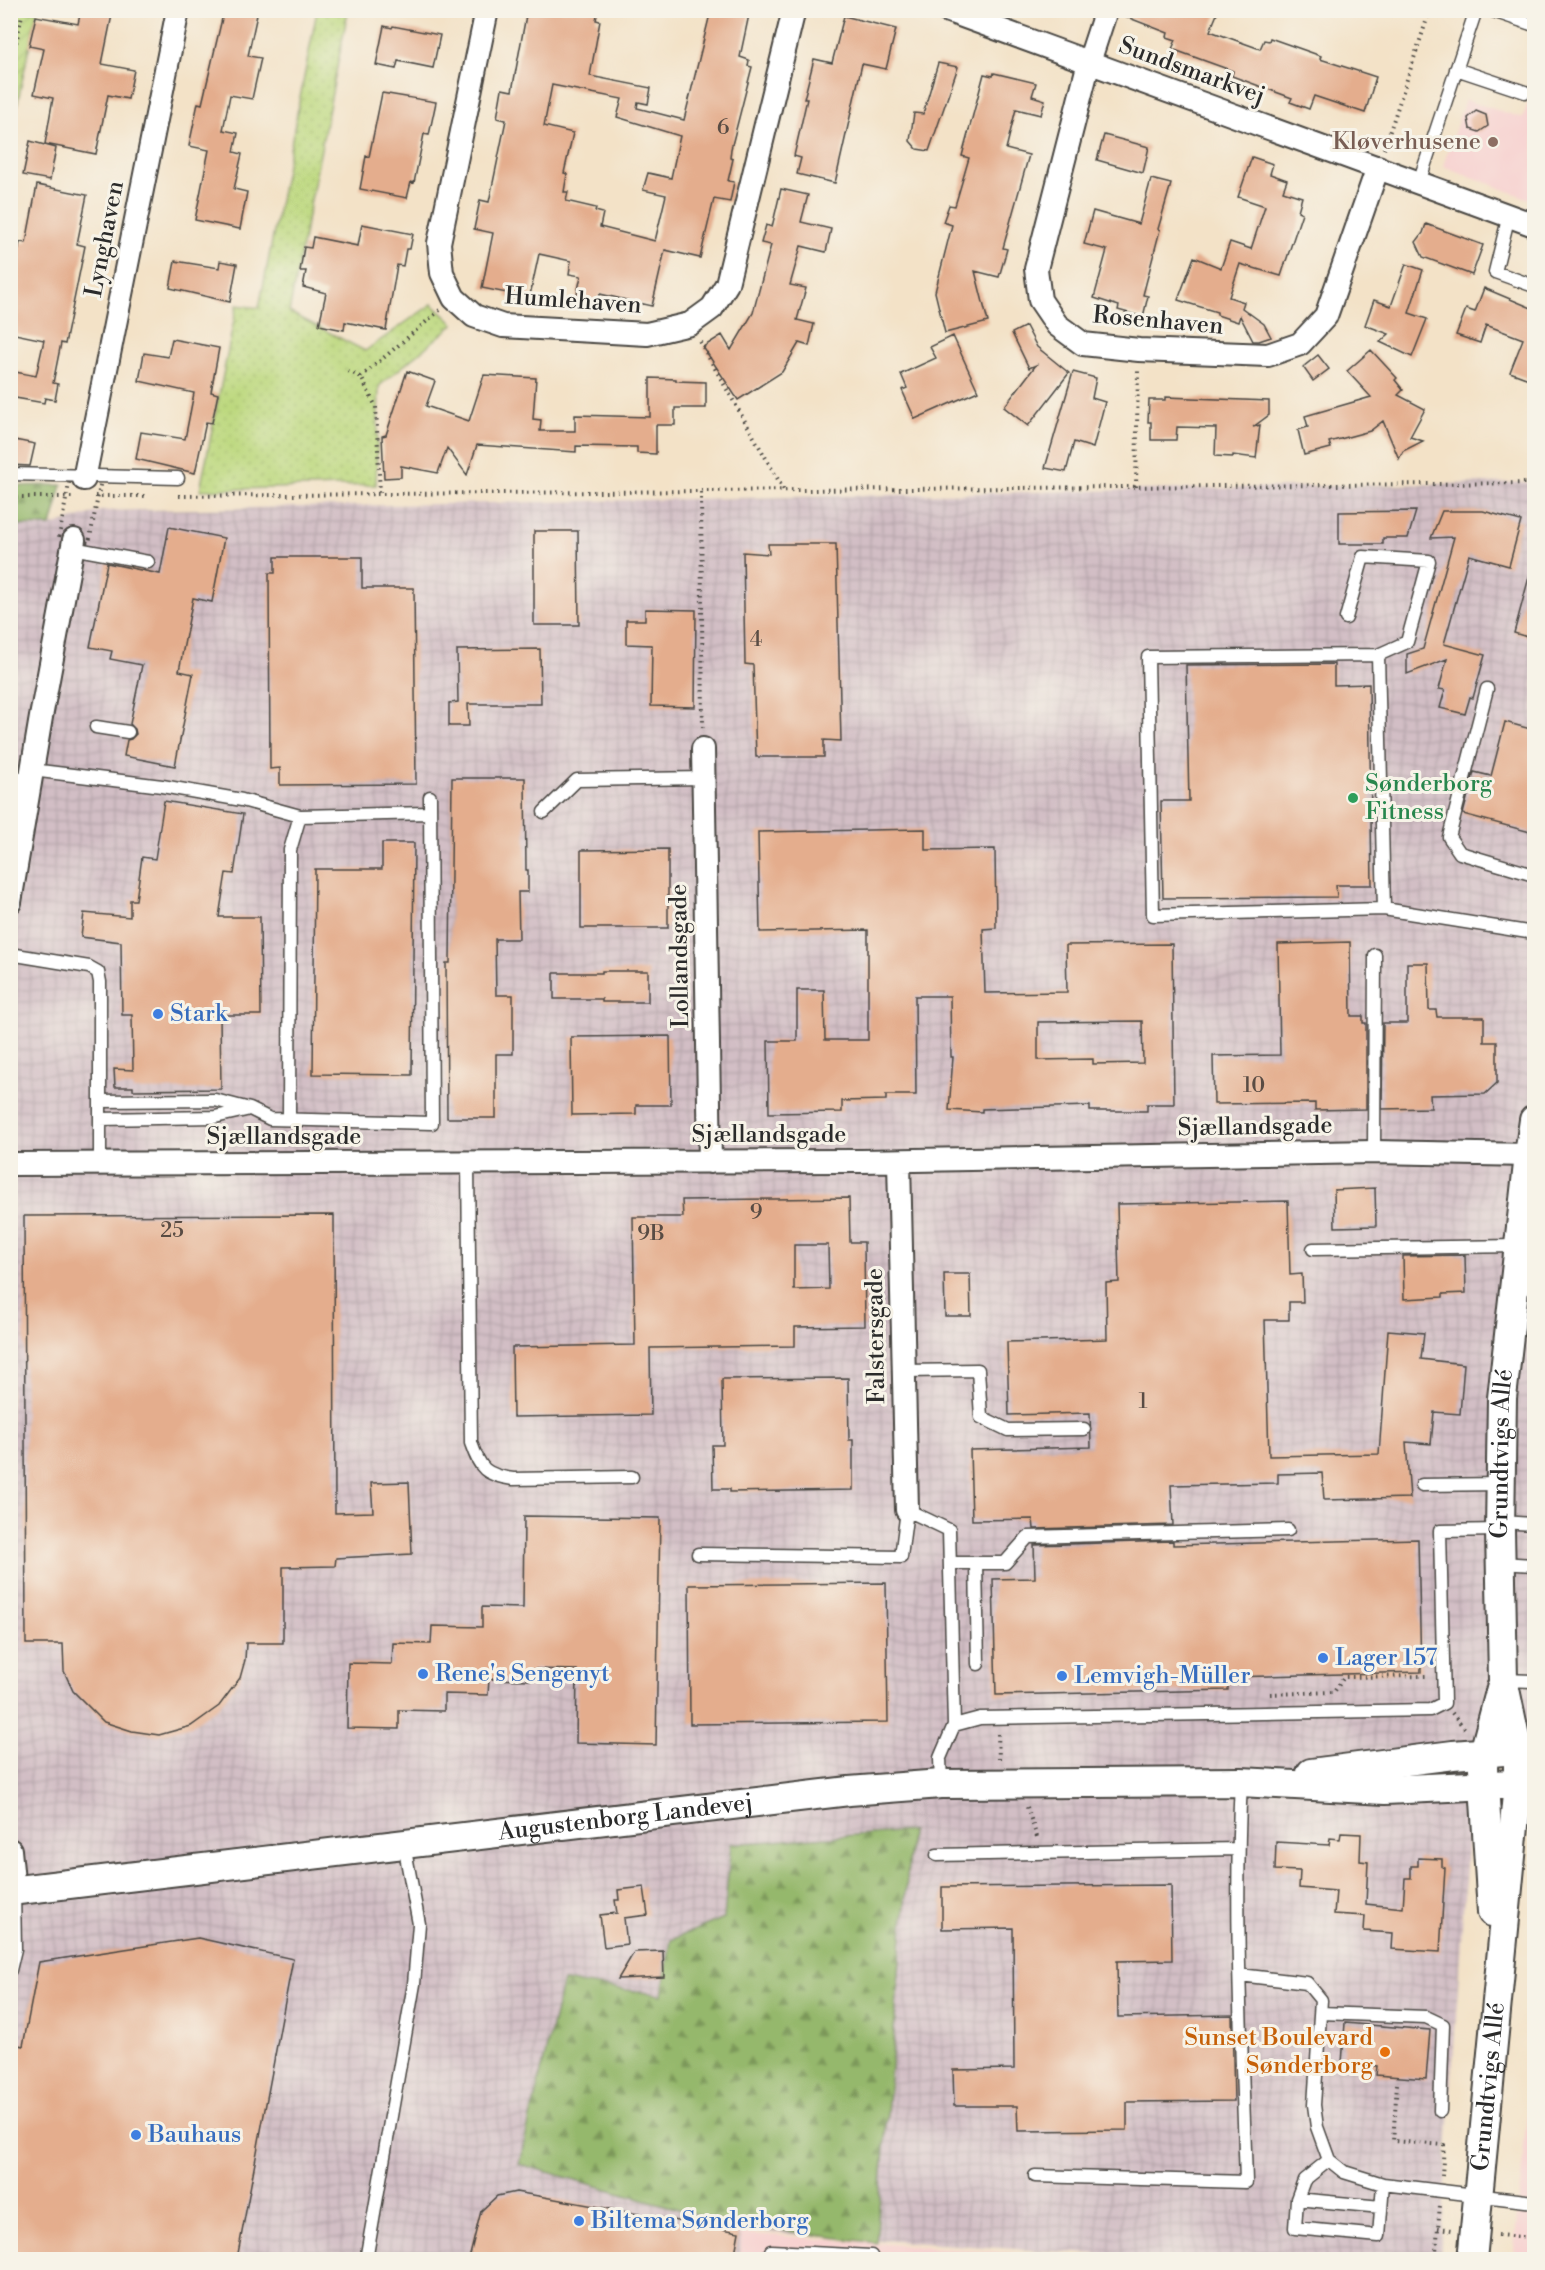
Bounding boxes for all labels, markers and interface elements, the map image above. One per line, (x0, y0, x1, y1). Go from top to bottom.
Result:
street label: Sundsmarkvej (1115, 31, 1269, 111)
house number: 6 (717, 115, 730, 141)
place label: Kløverhusene (1332, 127, 1481, 157)
marker: Kløverhusene (1486, 135, 1500, 149)
street label: Lynghaven (79, 178, 131, 300)
street label: Humlehaven (503, 281, 643, 321)
street label: Rosenhaven (1091, 300, 1225, 342)
house number: 4 (750, 627, 762, 653)
place label: Sønderborg Fitness (1365, 769, 1493, 827)
marker: Sønderborg Fitness (1346, 791, 1360, 805)
street label: Lollandsgade (664, 883, 696, 1029)
place label: Stark (170, 999, 229, 1029)
marker: Stark (151, 1007, 165, 1021)
house number: 10 (1243, 1073, 1265, 1099)
street label: Sjællandsgade (1177, 1111, 1333, 1143)
street label: Sjællandsgade (692, 1120, 846, 1150)
street label: Sjællandsgade (207, 1122, 361, 1152)
house number: 9 (750, 1200, 762, 1226)
house number: 25 (160, 1218, 184, 1244)
house number: 9B (637, 1221, 665, 1247)
street label: Falstersgade (860, 1268, 892, 1404)
street label: Grundtvigs Allé (1485, 1368, 1520, 1539)
house number: 1 (1138, 1389, 1148, 1415)
place label: Lager 157 (1335, 1643, 1437, 1673)
marker: Lager 157 (1316, 1651, 1330, 1665)
place label: Rene's Sengenyt (435, 1659, 610, 1689)
place label: Lemvigh-Müller (1074, 1661, 1251, 1691)
marker: Rene's Sengenyt (416, 1667, 430, 1681)
marker: Lemvigh-Müller (1055, 1669, 1069, 1683)
street label: Augustenborg Landevej (496, 1788, 755, 1848)
street label: Grundtvigs Allé (1466, 2001, 1512, 2173)
place label: Sunset Boulevard Sønderborg (1184, 2023, 1374, 2081)
marker: Sunset Boulevard Sønderborg (1378, 2045, 1392, 2059)
place label: Bauhaus (147, 2120, 241, 2150)
marker: Bauhaus (129, 2128, 143, 2142)
place label: Biltema Sønderborg (590, 2206, 809, 2236)
marker: Biltema Sønderborg (572, 2214, 586, 2228)

